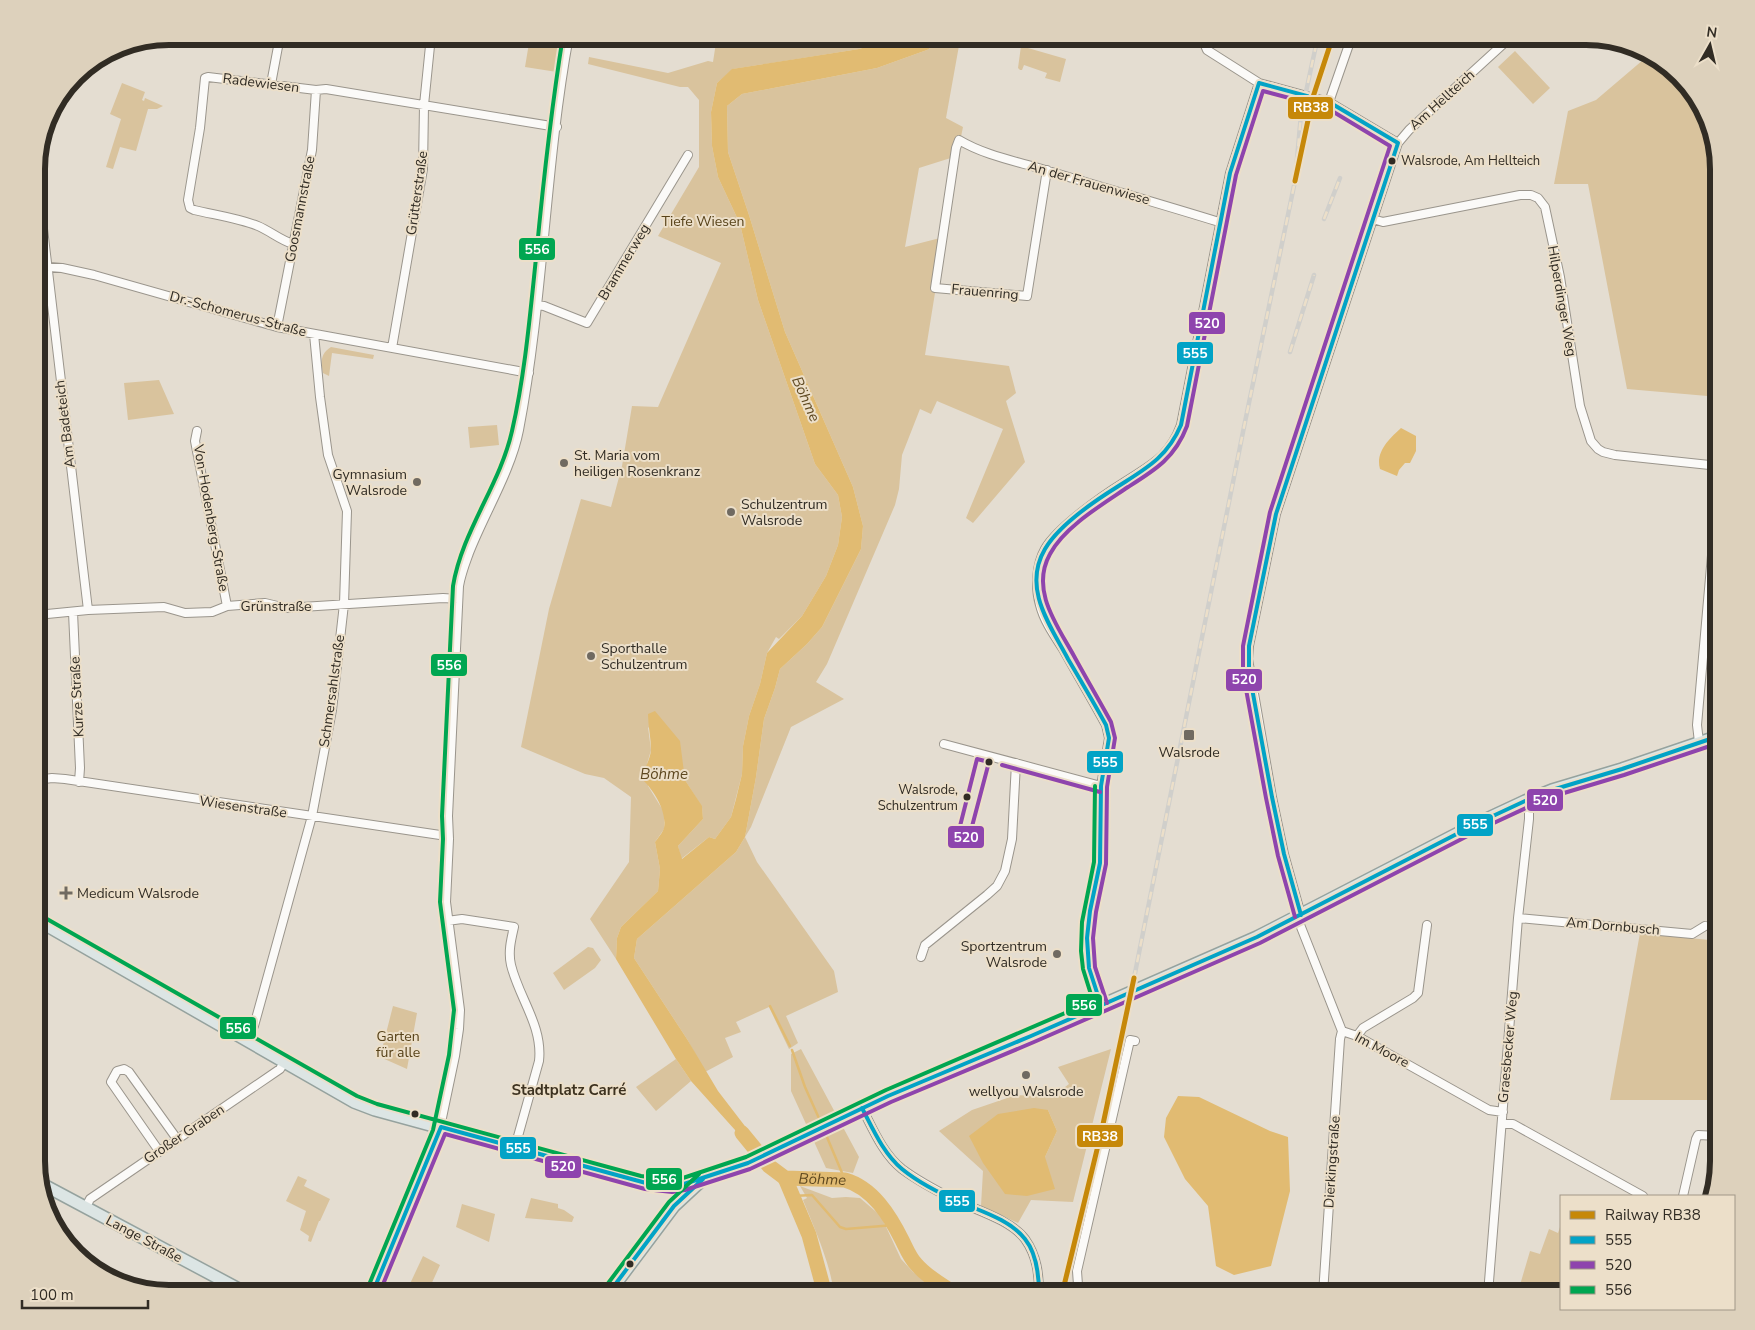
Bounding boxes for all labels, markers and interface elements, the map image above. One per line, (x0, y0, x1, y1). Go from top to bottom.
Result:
north arrow (1685, 20, 1735, 70)
text: N (1705, 22, 1718, 43)
street label: Am Hellteich (1405, 66, 1479, 134)
street label: Radewiesen (222, 69, 300, 97)
line badge: RB38 (1287, 96, 1334, 120)
text: RB38 (1293, 98, 1329, 117)
street label: Grütterstraße (402, 150, 432, 236)
place label: Walsrode, Am Hellteich (1401, 152, 1540, 170)
street label: Goosmannstraße (280, 154, 320, 264)
marker: Walsrode, Am Hellteich (1387, 156, 1397, 166)
street label: An der Frauenwiese (1026, 157, 1152, 209)
park label: Tiefe Wiesen (662, 212, 744, 231)
street label: Brammerweg (594, 220, 654, 304)
line badge: 556 (518, 237, 556, 261)
text: 556 (524, 240, 550, 259)
street label: Hilperdinger Weg (1543, 244, 1581, 358)
street label: Frauenring (951, 280, 1019, 304)
street label: Dr.-Schomerus-Straße (168, 287, 308, 341)
line badge: 520 (1188, 311, 1226, 335)
text: 520 (1194, 314, 1220, 333)
line badge: 555 (1176, 341, 1214, 365)
text: 555 (1182, 344, 1208, 363)
water label: Böhme (787, 373, 825, 425)
street label: Am Badeteich (50, 379, 80, 469)
street label: Von-Hodenberg-Straße (189, 442, 233, 593)
place label: St. Maria vom heiligen Rosenkranz (574, 446, 701, 481)
marker: St. Maria vom heiligen Rosenkranz (558, 457, 570, 469)
place label: Gymnasium Walsrode (332, 465, 407, 500)
marker: Gymnasium Walsrode (411, 476, 423, 488)
place label: Schulzentrum Walsrode (741, 495, 828, 530)
marker: Schulzentrum Walsrode (725, 506, 737, 518)
street label: Grünstraße (241, 597, 311, 616)
street label: Schmersahlstraße (315, 633, 349, 749)
place label: Sporthalle Schulzentrum (601, 639, 688, 674)
marker: Sporthalle Schulzentrum (585, 650, 597, 662)
line badge: 556 (430, 653, 468, 677)
street label: Kurze Straße (65, 656, 89, 738)
text: 556 (436, 656, 462, 675)
line badge: 520 (1225, 668, 1263, 692)
text: 520 (1231, 670, 1257, 689)
marker: Walsrode (1182, 728, 1196, 742)
place label: Walsrode (1158, 743, 1220, 762)
line badge: 555 (1086, 750, 1124, 774)
text: 555 (1092, 753, 1118, 772)
unlabelled marker (984, 757, 994, 767)
water label: Böhme (640, 764, 688, 784)
place label: Walsrode, Schulzentrum (878, 781, 958, 815)
line badge: 520 (1526, 788, 1564, 812)
street label: Wiesenstraße (198, 791, 288, 823)
text: 520 (1532, 791, 1558, 810)
marker: Walsrode, Schulzentrum (962, 792, 972, 802)
line badge: 555 (1456, 813, 1494, 837)
text: 555 (1462, 815, 1488, 834)
line badge: 520 (947, 825, 985, 849)
text: 520 (953, 828, 979, 847)
place label: Medicum Walsrode (77, 884, 199, 903)
marker: Medicum Walsrode (59, 886, 73, 900)
street label: Am Dornbusch (1565, 912, 1661, 940)
place label: Sportzentrum Walsrode (961, 937, 1047, 972)
marker: Sportzentrum Walsrode (1051, 948, 1063, 960)
street label: Graesbecker Weg (1494, 990, 1522, 1104)
line badge: 556 (1065, 993, 1103, 1017)
text: 556 (1071, 996, 1097, 1015)
line badge: 556 (219, 1016, 257, 1040)
text: 556 (225, 1019, 251, 1038)
park label: Garten für alle (376, 1027, 420, 1062)
street label: Im Moore (1351, 1028, 1413, 1072)
marker: wellyou Walsrode (1020, 1069, 1032, 1081)
district label: Stadtplatz Carré (512, 1080, 626, 1100)
place label: wellyou Walsrode (969, 1082, 1083, 1101)
street label: Großer Graben (140, 1100, 228, 1168)
unlabelled marker (410, 1109, 420, 1119)
street label: Dierkingstraße (1319, 1115, 1345, 1209)
line badge: RB38 (1076, 1124, 1124, 1148)
text: RB38 (1082, 1127, 1118, 1146)
line badge: 555 (499, 1136, 537, 1160)
text: 555 (505, 1139, 531, 1158)
line badge: 520 (544, 1155, 582, 1179)
text: 520 (550, 1157, 576, 1176)
line badge: 556 (645, 1167, 683, 1191)
water label: Böhme (798, 1168, 847, 1190)
text: 556 (651, 1170, 677, 1189)
line badge: 555 (938, 1189, 976, 1213)
text: 555 (944, 1192, 970, 1211)
legend (1560, 1195, 1735, 1310)
text: Railway RB38 (1605, 1205, 1701, 1225)
street label: Lange Straße (102, 1211, 186, 1267)
text: 555 (1605, 1230, 1632, 1250)
text: 520 (1605, 1255, 1632, 1275)
unlabelled marker (625, 1259, 635, 1269)
scale bar (22, 1278, 149, 1310)
text: 556 (1605, 1280, 1632, 1300)
text: 100 m (30, 1285, 74, 1305)

